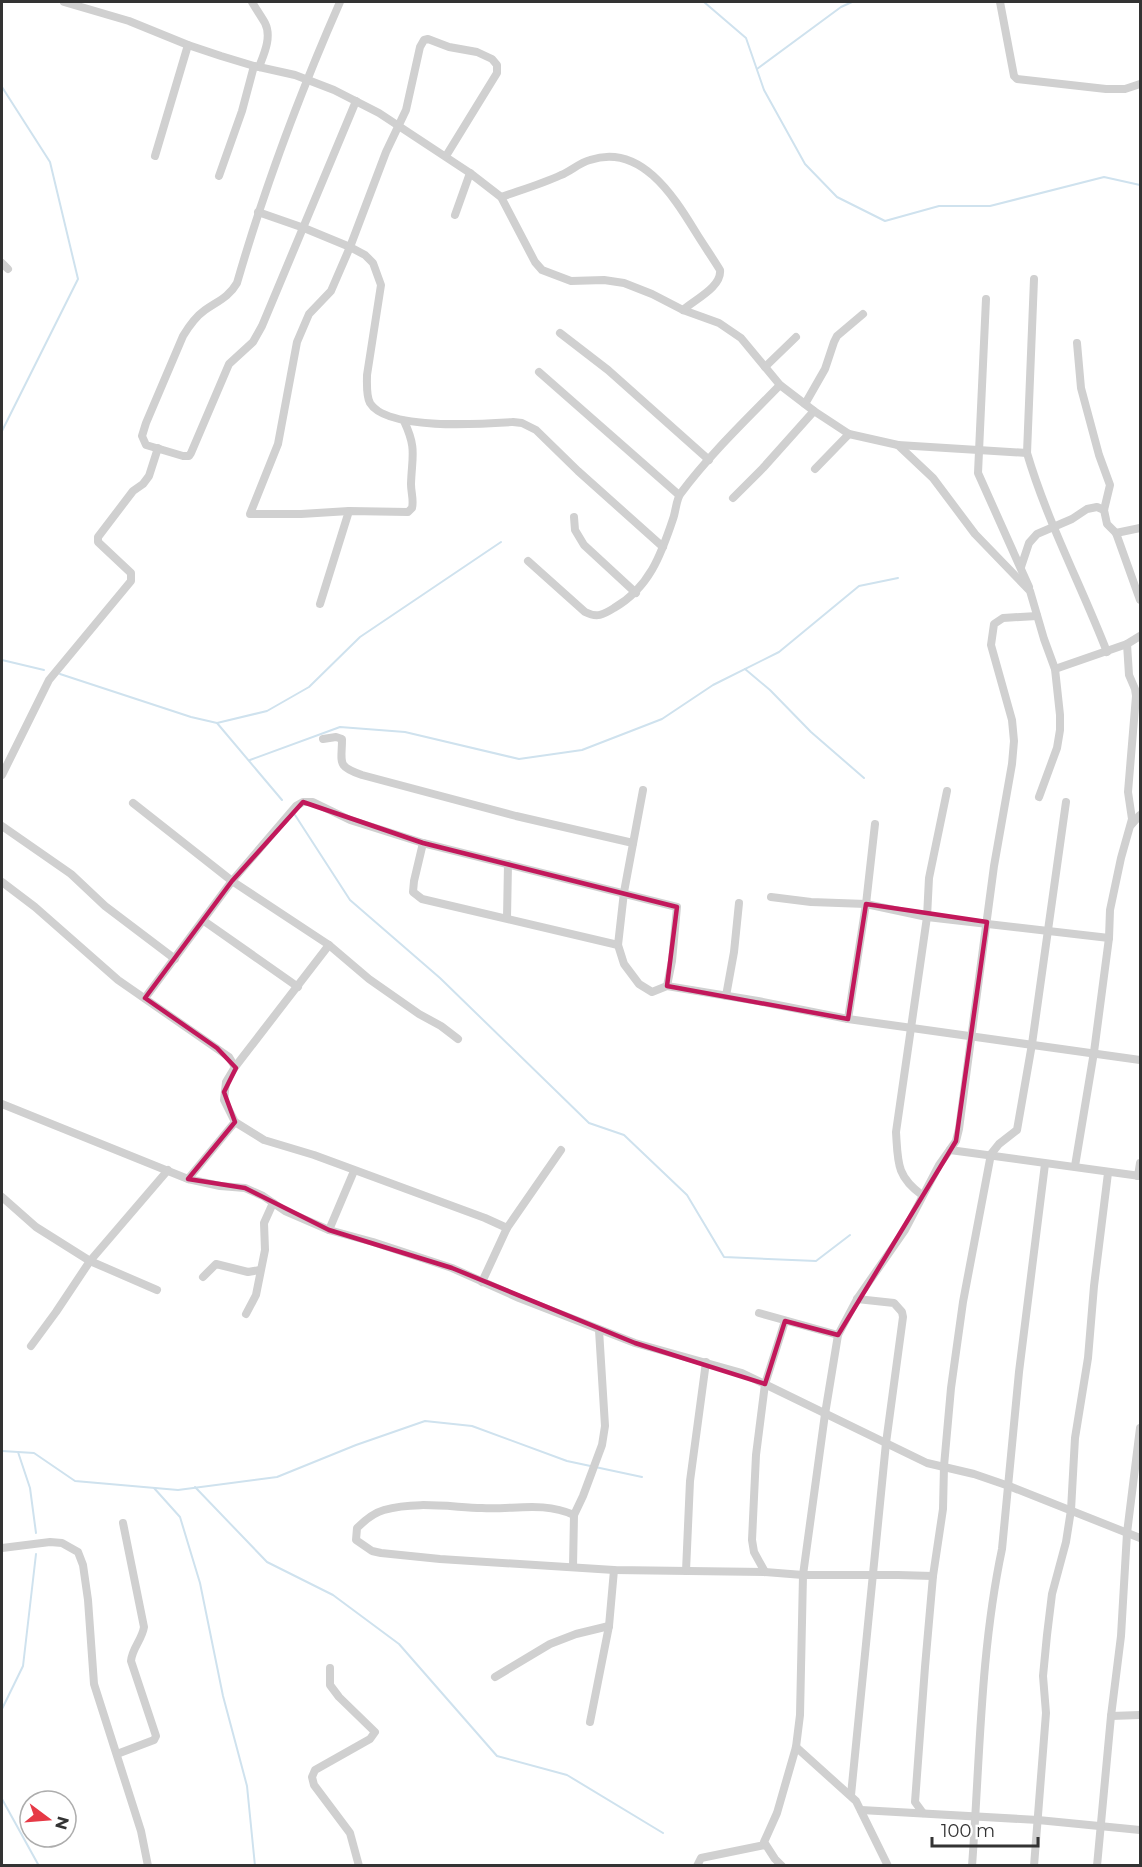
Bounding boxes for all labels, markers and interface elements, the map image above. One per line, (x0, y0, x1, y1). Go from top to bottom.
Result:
north arrow (18, 1789, 78, 1849)
scale bar (932, 1810, 1038, 1848)
text: N (51, 1814, 73, 1832)
text: 100 m (941, 1820, 995, 1842)

